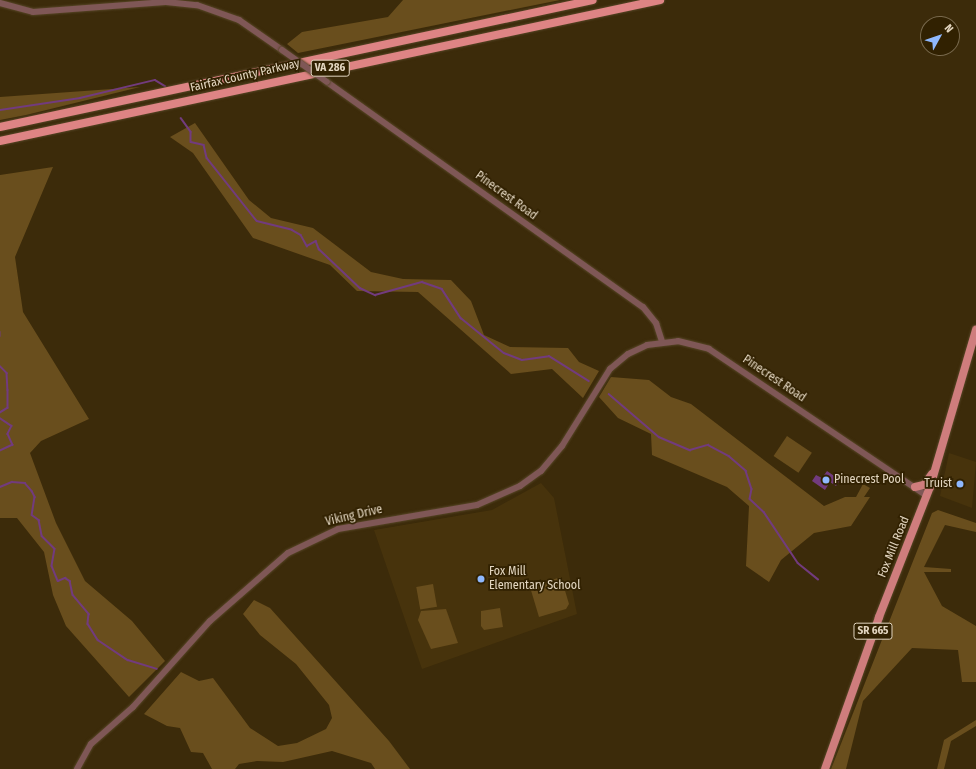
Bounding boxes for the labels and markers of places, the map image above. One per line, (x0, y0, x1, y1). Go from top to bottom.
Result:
place label: Pinecrest Pool (834, 473, 904, 487)
marker: Pinecrest Pool (821, 475, 831, 485)
place label: Truist (924, 477, 952, 491)
marker: Truist (955, 479, 965, 489)
place label: Fox Mill Elementary School (489, 565, 580, 593)
marker: Fox Mill Elementary School (476, 574, 486, 584)

